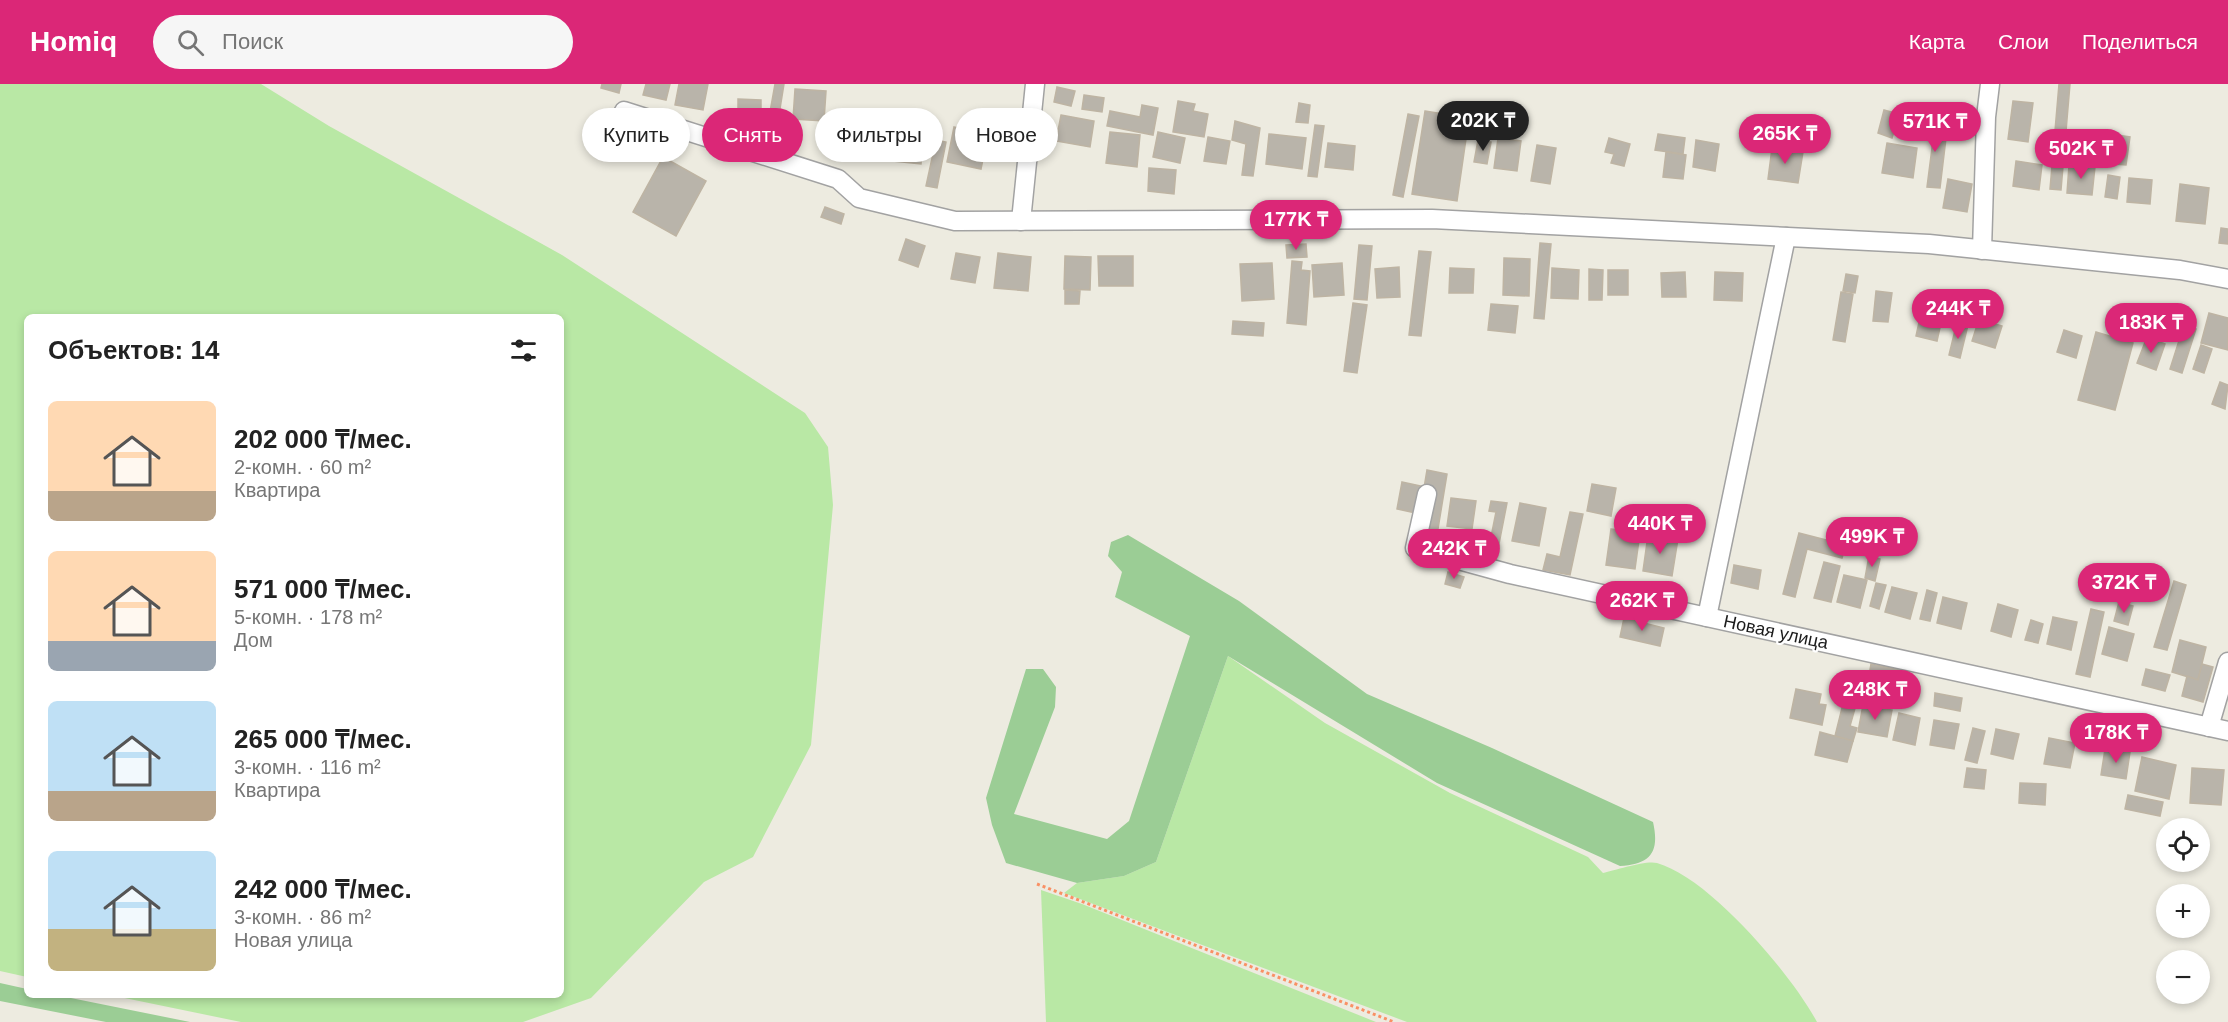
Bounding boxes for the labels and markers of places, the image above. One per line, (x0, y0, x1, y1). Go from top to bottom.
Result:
pin: 202K ₸ (1434, 101, 1532, 152)
pin: 571K ₸ (1886, 102, 1984, 153)
pin: 265K ₸ (1736, 114, 1834, 165)
pin: 502K ₸ (2032, 129, 2130, 180)
pin: 177K ₸ (1247, 200, 1345, 251)
pin: 244K ₸ (1909, 289, 2007, 340)
pin: 183K ₸ (2102, 303, 2200, 354)
pin: 440K ₸ (1611, 504, 1709, 555)
pin: 499K ₸ (1823, 517, 1921, 568)
pin: 242K ₸ (1405, 529, 1503, 580)
pin: 372K ₸ (2075, 563, 2173, 614)
pin: 262K ₸ (1593, 581, 1691, 632)
pin: 248K ₸ (1826, 670, 1924, 721)
pin: 178K ₸ (2067, 713, 2165, 764)

